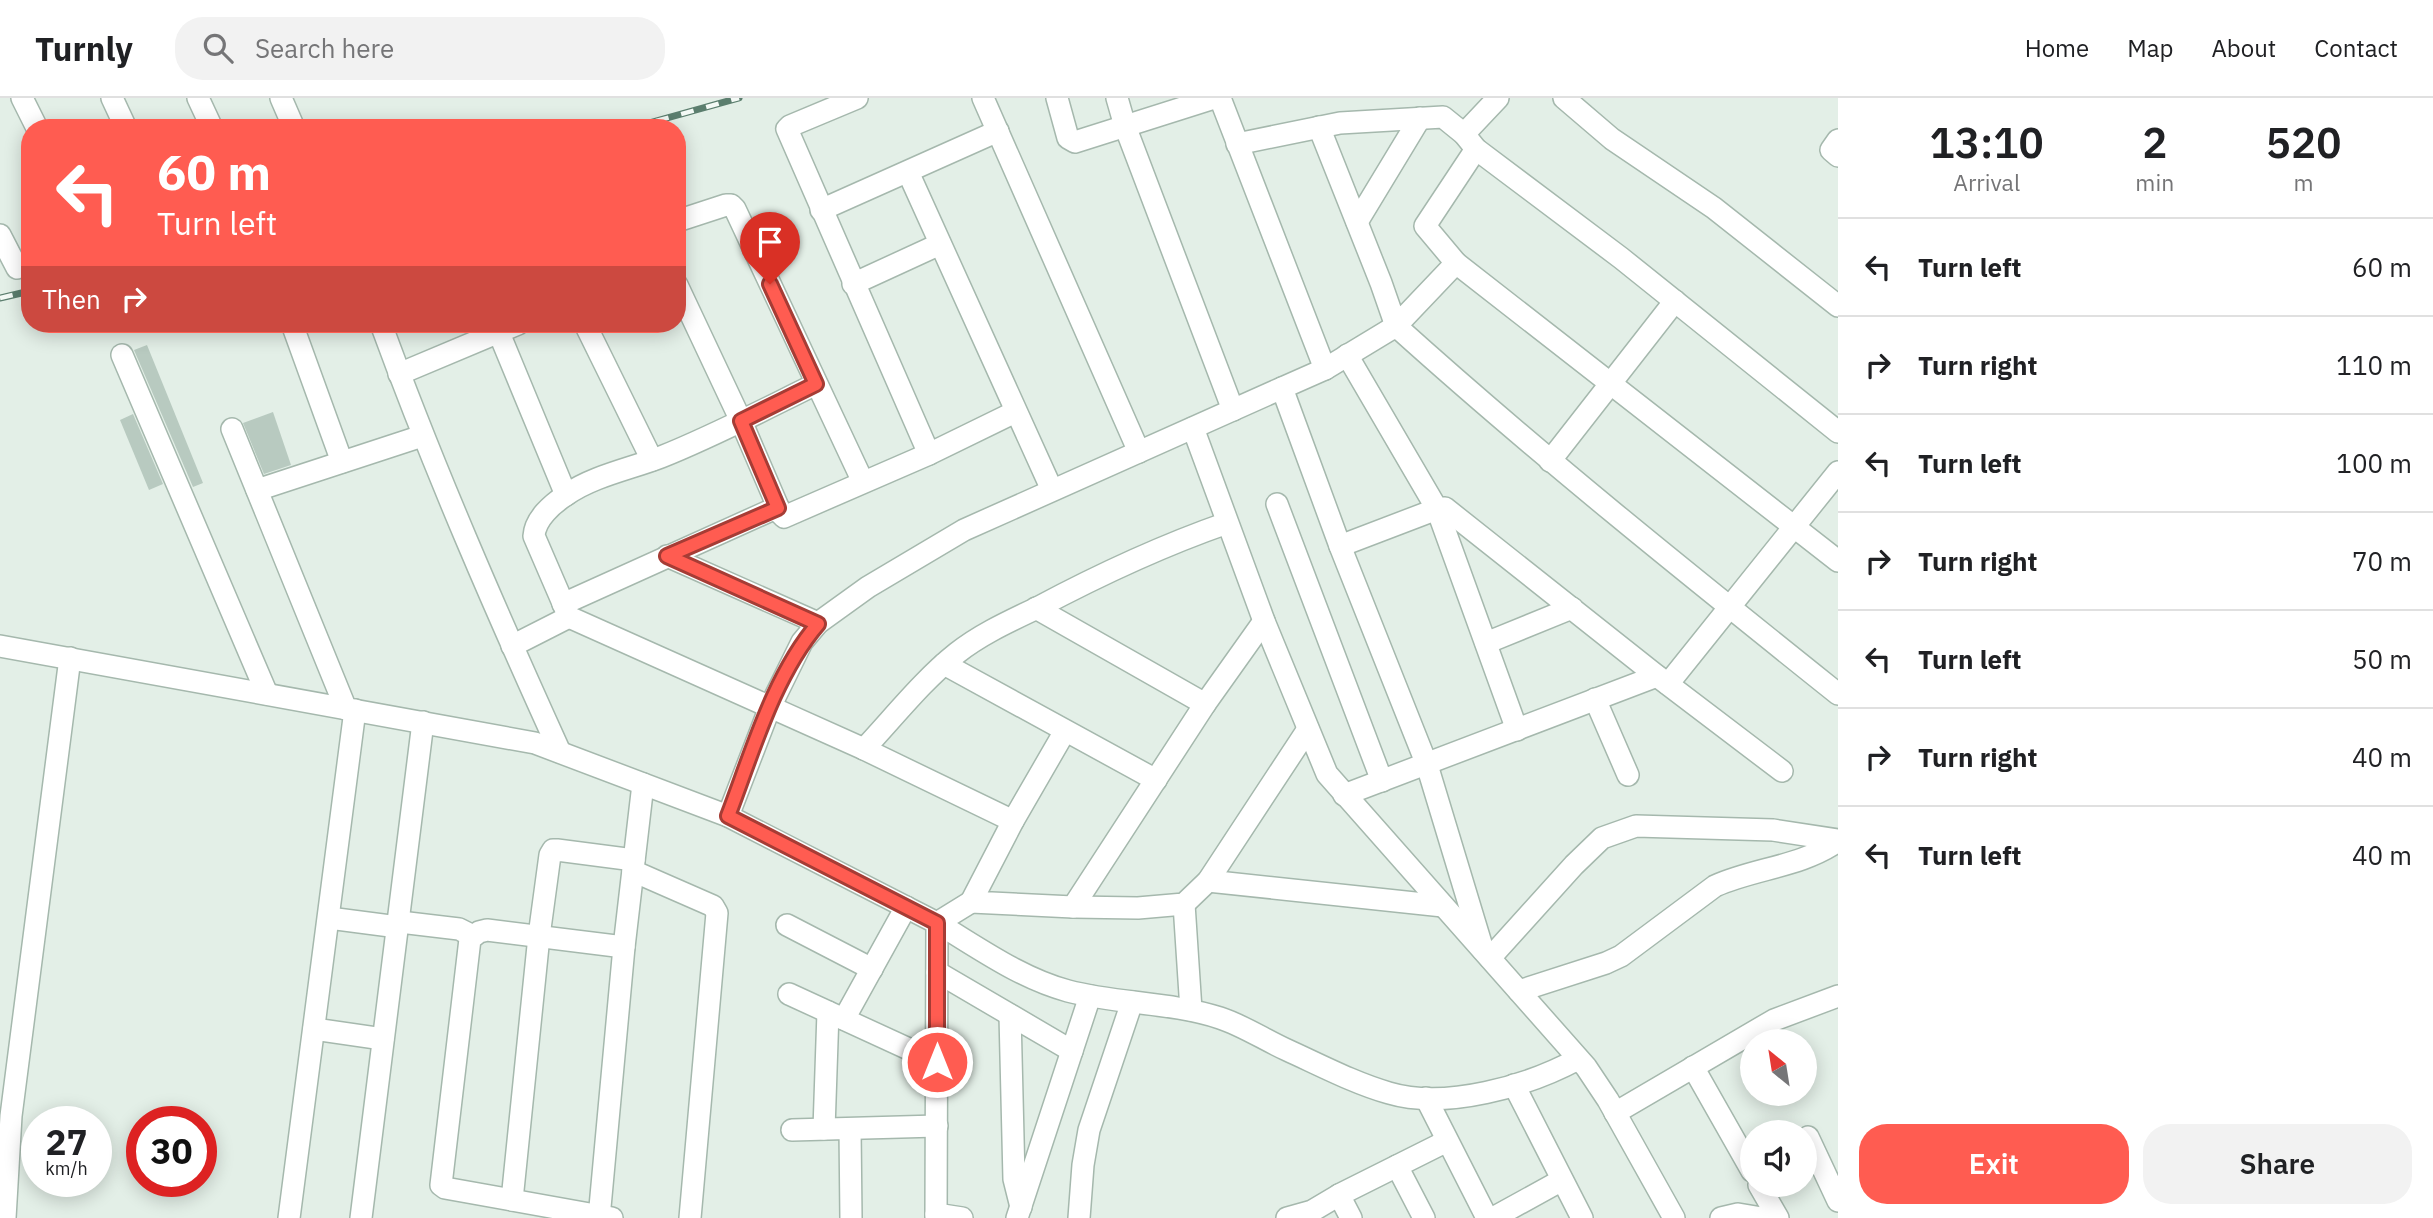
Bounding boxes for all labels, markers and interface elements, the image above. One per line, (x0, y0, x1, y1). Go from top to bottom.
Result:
search box (175, 17, 665, 80)
text: Turnly (35, 27, 133, 70)
icon: search (199, 29, 237, 67)
text: Search here (255, 31, 394, 65)
text: Home (2025, 32, 2089, 64)
text: Map (2127, 32, 2173, 64)
text: About (2211, 32, 2276, 64)
text: Contact (2314, 32, 2398, 64)
text: 13:10 (1930, 115, 2044, 170)
text: 2 (2142, 115, 2167, 170)
text: 520 (2266, 115, 2341, 170)
text: 60 m (157, 140, 271, 203)
icon: left (42, 147, 133, 238)
text: Arrival (1953, 167, 2020, 197)
text: min (2135, 167, 2174, 197)
text: m (2294, 167, 2314, 197)
text: Turn left (157, 202, 277, 244)
pin (740, 212, 800, 284)
icon: arrive (751, 223, 789, 261)
icon: left (1859, 248, 1897, 286)
text: Turn left (1918, 250, 2021, 284)
text: 60 m (2352, 250, 2412, 284)
icon: right (115, 280, 153, 318)
text: Then (42, 282, 101, 316)
icon: right (1859, 346, 1897, 384)
text: Turn right (1918, 348, 2037, 382)
text: 110 m (2336, 348, 2412, 382)
icon: left (1859, 444, 1897, 482)
text: Turn left (1918, 446, 2021, 480)
text: 100 m (2336, 446, 2412, 480)
icon: right (1859, 542, 1897, 580)
text: Turn right (1918, 544, 2037, 578)
text: 70 m (2352, 544, 2412, 578)
icon: left (1859, 640, 1897, 678)
text: Turn left (1918, 642, 2021, 676)
text: 50 m (2352, 642, 2412, 676)
icon: right (1859, 738, 1897, 776)
text: Turn right (1918, 740, 2037, 774)
text: 40 m (2352, 740, 2412, 774)
icon: left (1859, 836, 1897, 874)
text: Turn left (1918, 838, 2021, 872)
text: 40 m (2352, 838, 2412, 872)
position arrow (900, 1025, 974, 1099)
north arrow (1740, 1029, 1816, 1106)
map controls (1740, 1029, 1817, 1197)
speed limit sign: 30 (126, 1106, 217, 1197)
text: 27 (45, 1119, 88, 1165)
button: sound (1740, 1120, 1817, 1197)
button: Exit (1859, 1124, 2129, 1204)
button: Share (2143, 1124, 2412, 1204)
text: km/h (45, 1157, 88, 1180)

